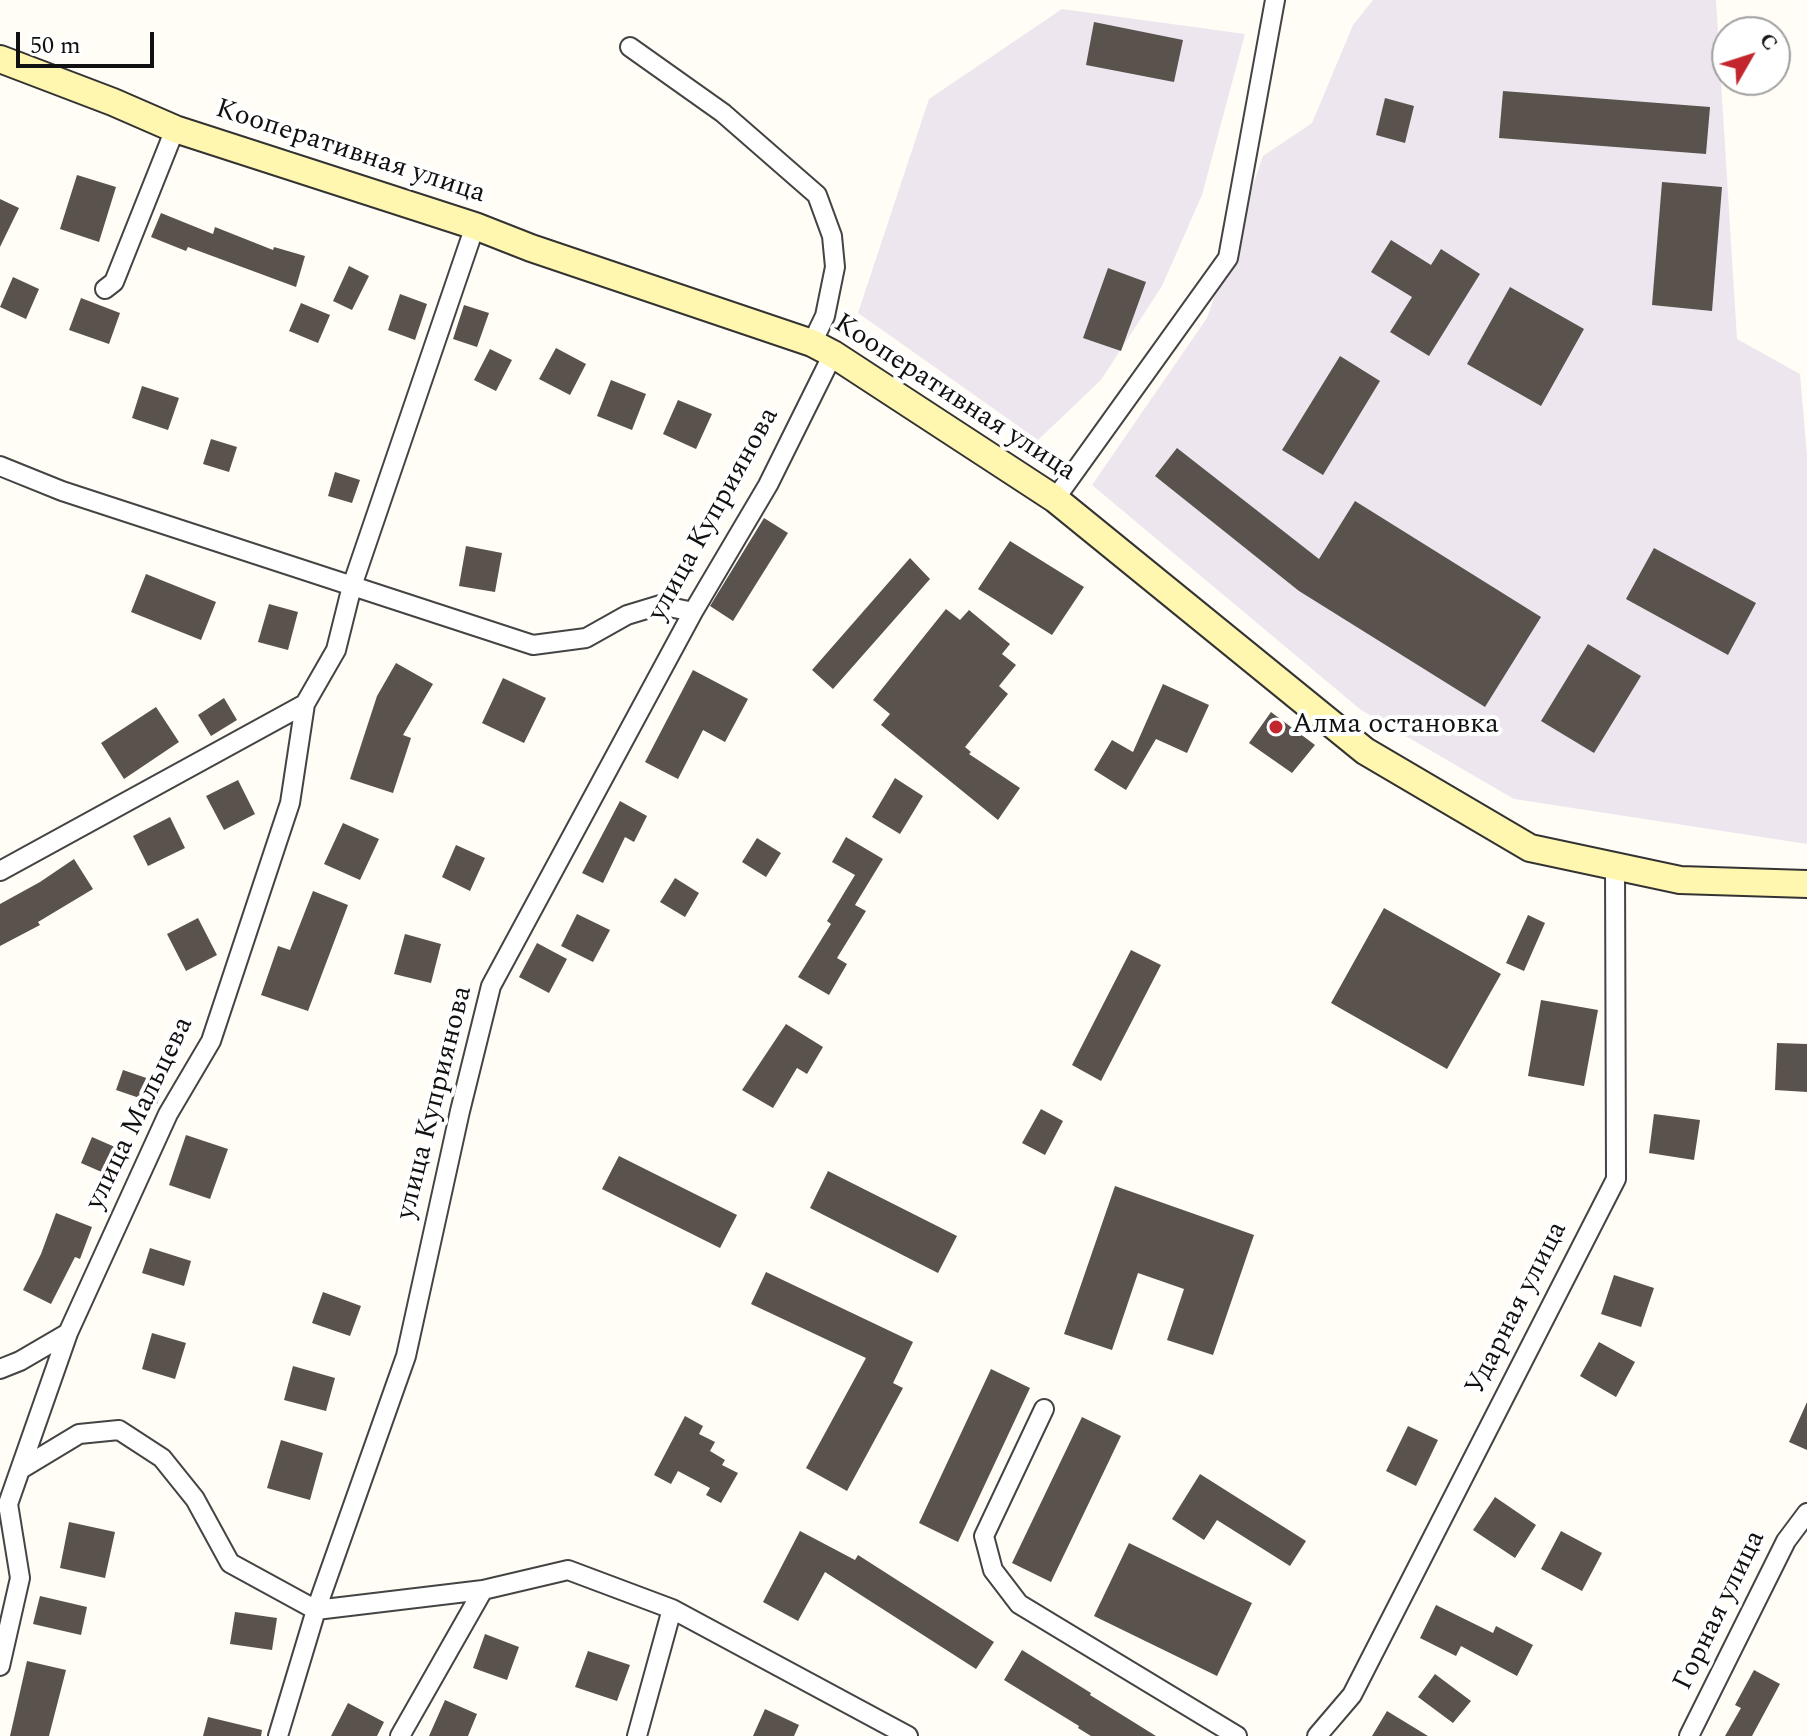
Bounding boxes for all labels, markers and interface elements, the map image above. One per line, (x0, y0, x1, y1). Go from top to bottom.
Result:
scale bar (20, 16, 158, 66)
north arrow (1711, 16, 1791, 96)
text: С (1751, 25, 1786, 58)
text: 50 m (30, 28, 81, 64)
street label: Кооперативная улица (211, 93, 489, 213)
street label: Кооперативная улица (827, 308, 1081, 490)
street label: улица Куприянова (642, 402, 788, 628)
place label: Алма остановка (1292, 710, 1499, 744)
marker: Алма остановка (1267, 718, 1285, 736)
street label: улица Куприянова (391, 983, 481, 1223)
street label: улица Мальцева (80, 1012, 202, 1216)
street label: Ударная улица (1460, 1217, 1576, 1401)
street label: Горная улица (1668, 1526, 1774, 1696)

